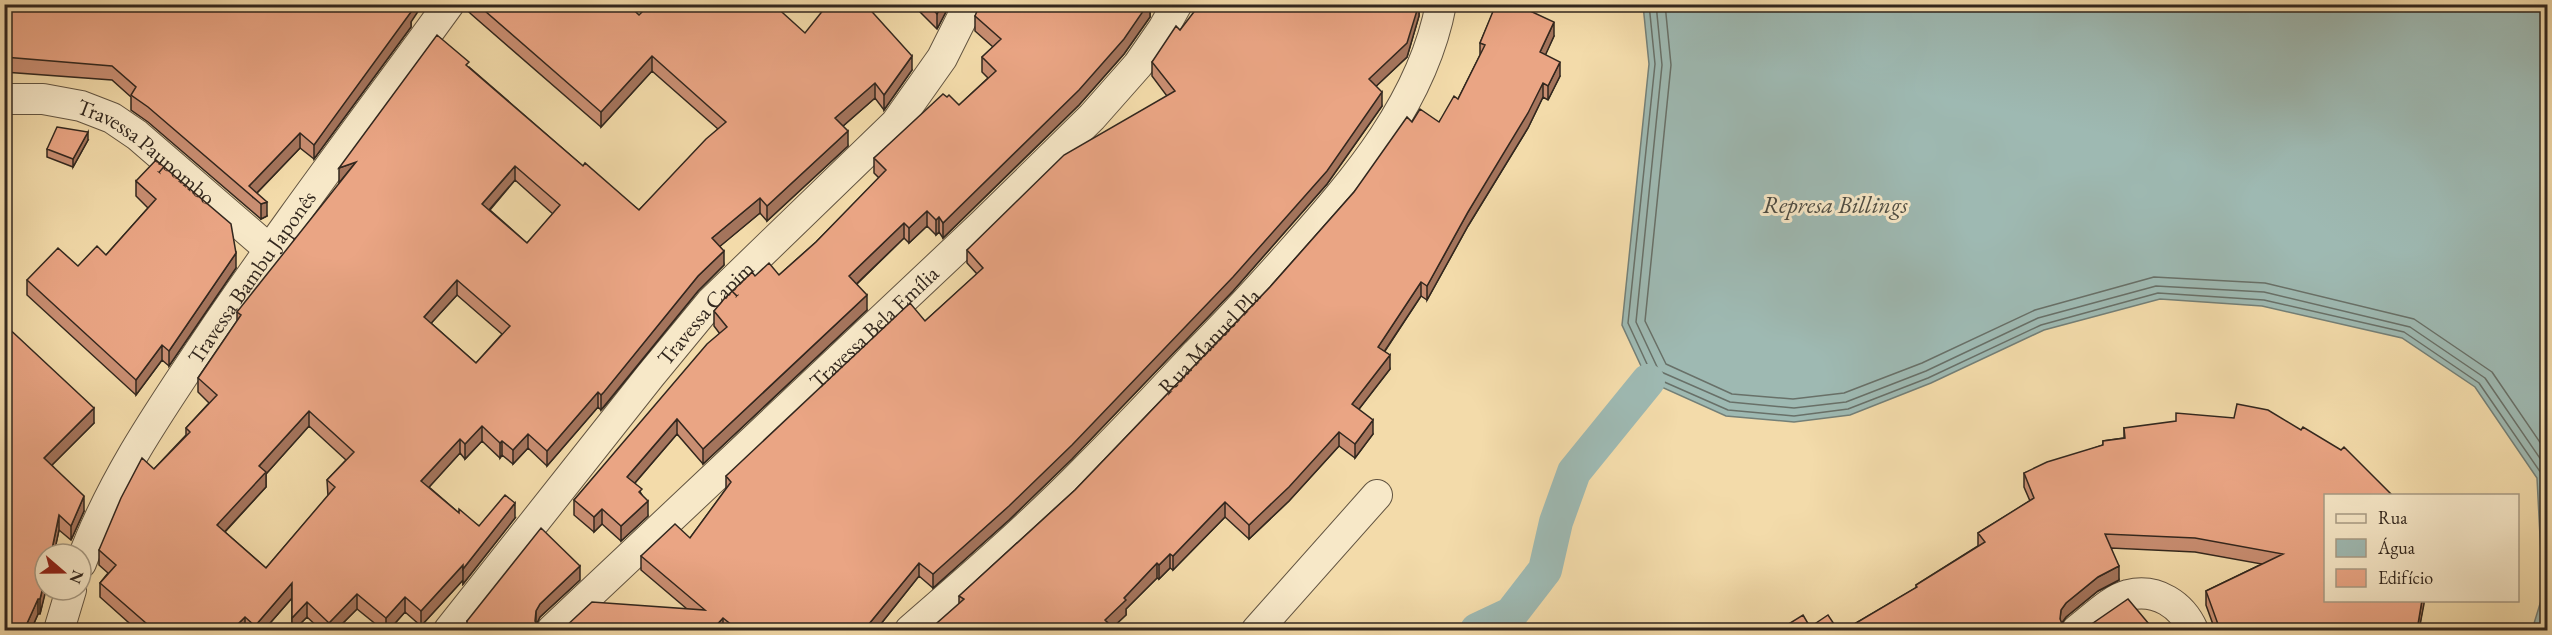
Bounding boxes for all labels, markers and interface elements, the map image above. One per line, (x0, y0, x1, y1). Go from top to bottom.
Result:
street label: Travessa Paupombo (73, 92, 222, 212)
street label: Travessa Bambu Japonês (181, 185, 323, 370)
water label: Represa Billings (1762, 189, 1908, 220)
street label: Travessa Capim (651, 254, 760, 371)
street label: Travessa Bela Emília (803, 259, 945, 395)
street label: Rua Manuel Pla (1152, 282, 1267, 401)
legend (2324, 494, 2519, 602)
text: Rua (2378, 506, 2408, 529)
text: Água (2377, 536, 2416, 559)
north arrow (33, 542, 93, 602)
text: Edifício (2378, 566, 2433, 589)
text: N (65, 567, 89, 587)

